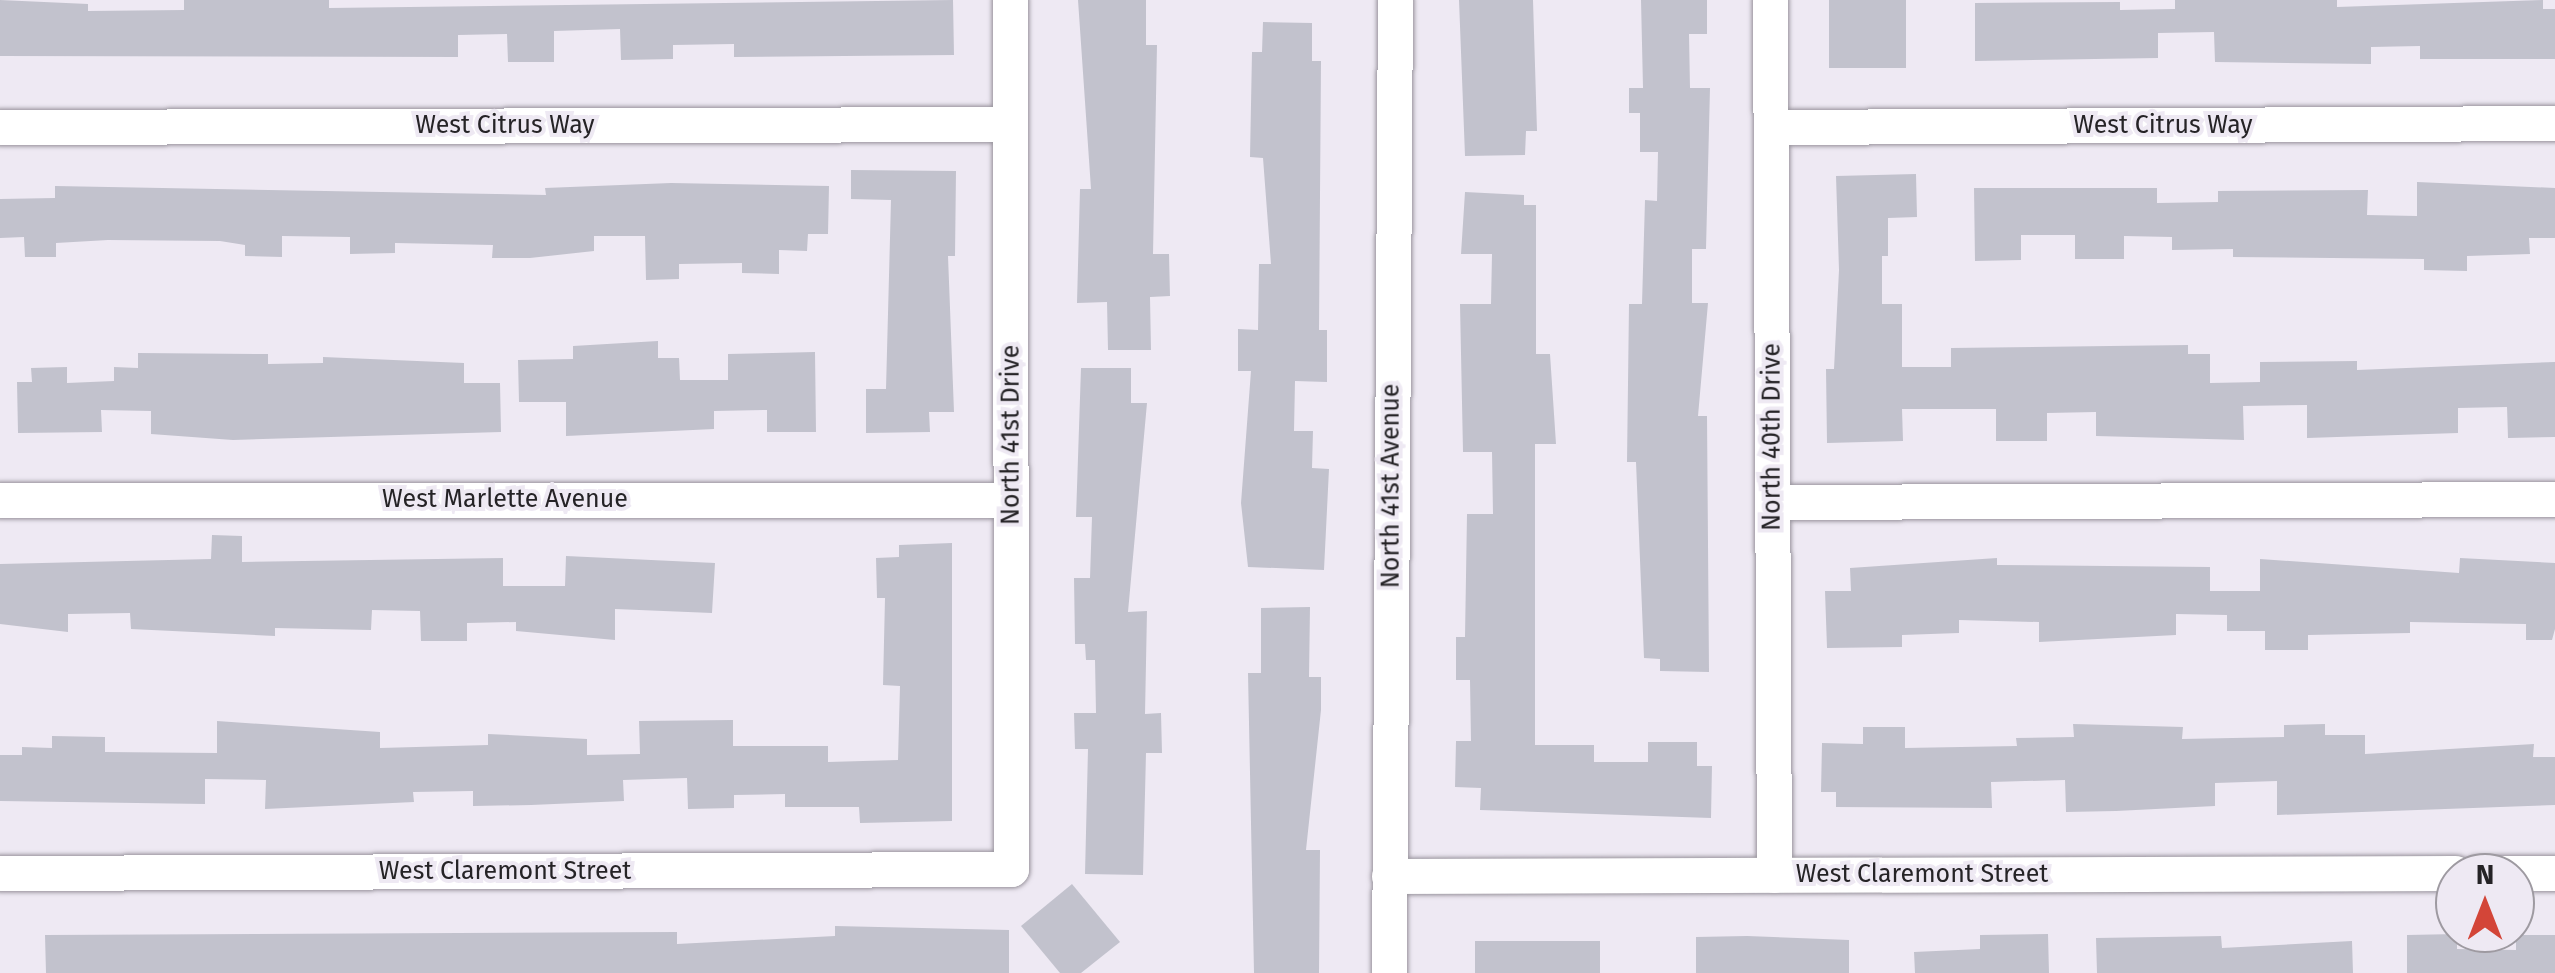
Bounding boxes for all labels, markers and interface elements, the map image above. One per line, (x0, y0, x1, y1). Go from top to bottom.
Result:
street label: West Citrus Way (415, 110, 595, 140)
street label: West Citrus Way (2073, 110, 2253, 140)
street label: North 40th Drive (1757, 343, 1787, 531)
street label: North 41st Drive (996, 345, 1026, 525)
street label: North 41st Avenue (1376, 384, 1406, 588)
street label: West Marlette Avenue (382, 484, 628, 514)
north arrow (2435, 853, 2535, 953)
street label: West Claremont Street (379, 856, 631, 886)
text: N (2476, 858, 2494, 891)
street label: West Claremont Street (1796, 859, 2048, 889)

